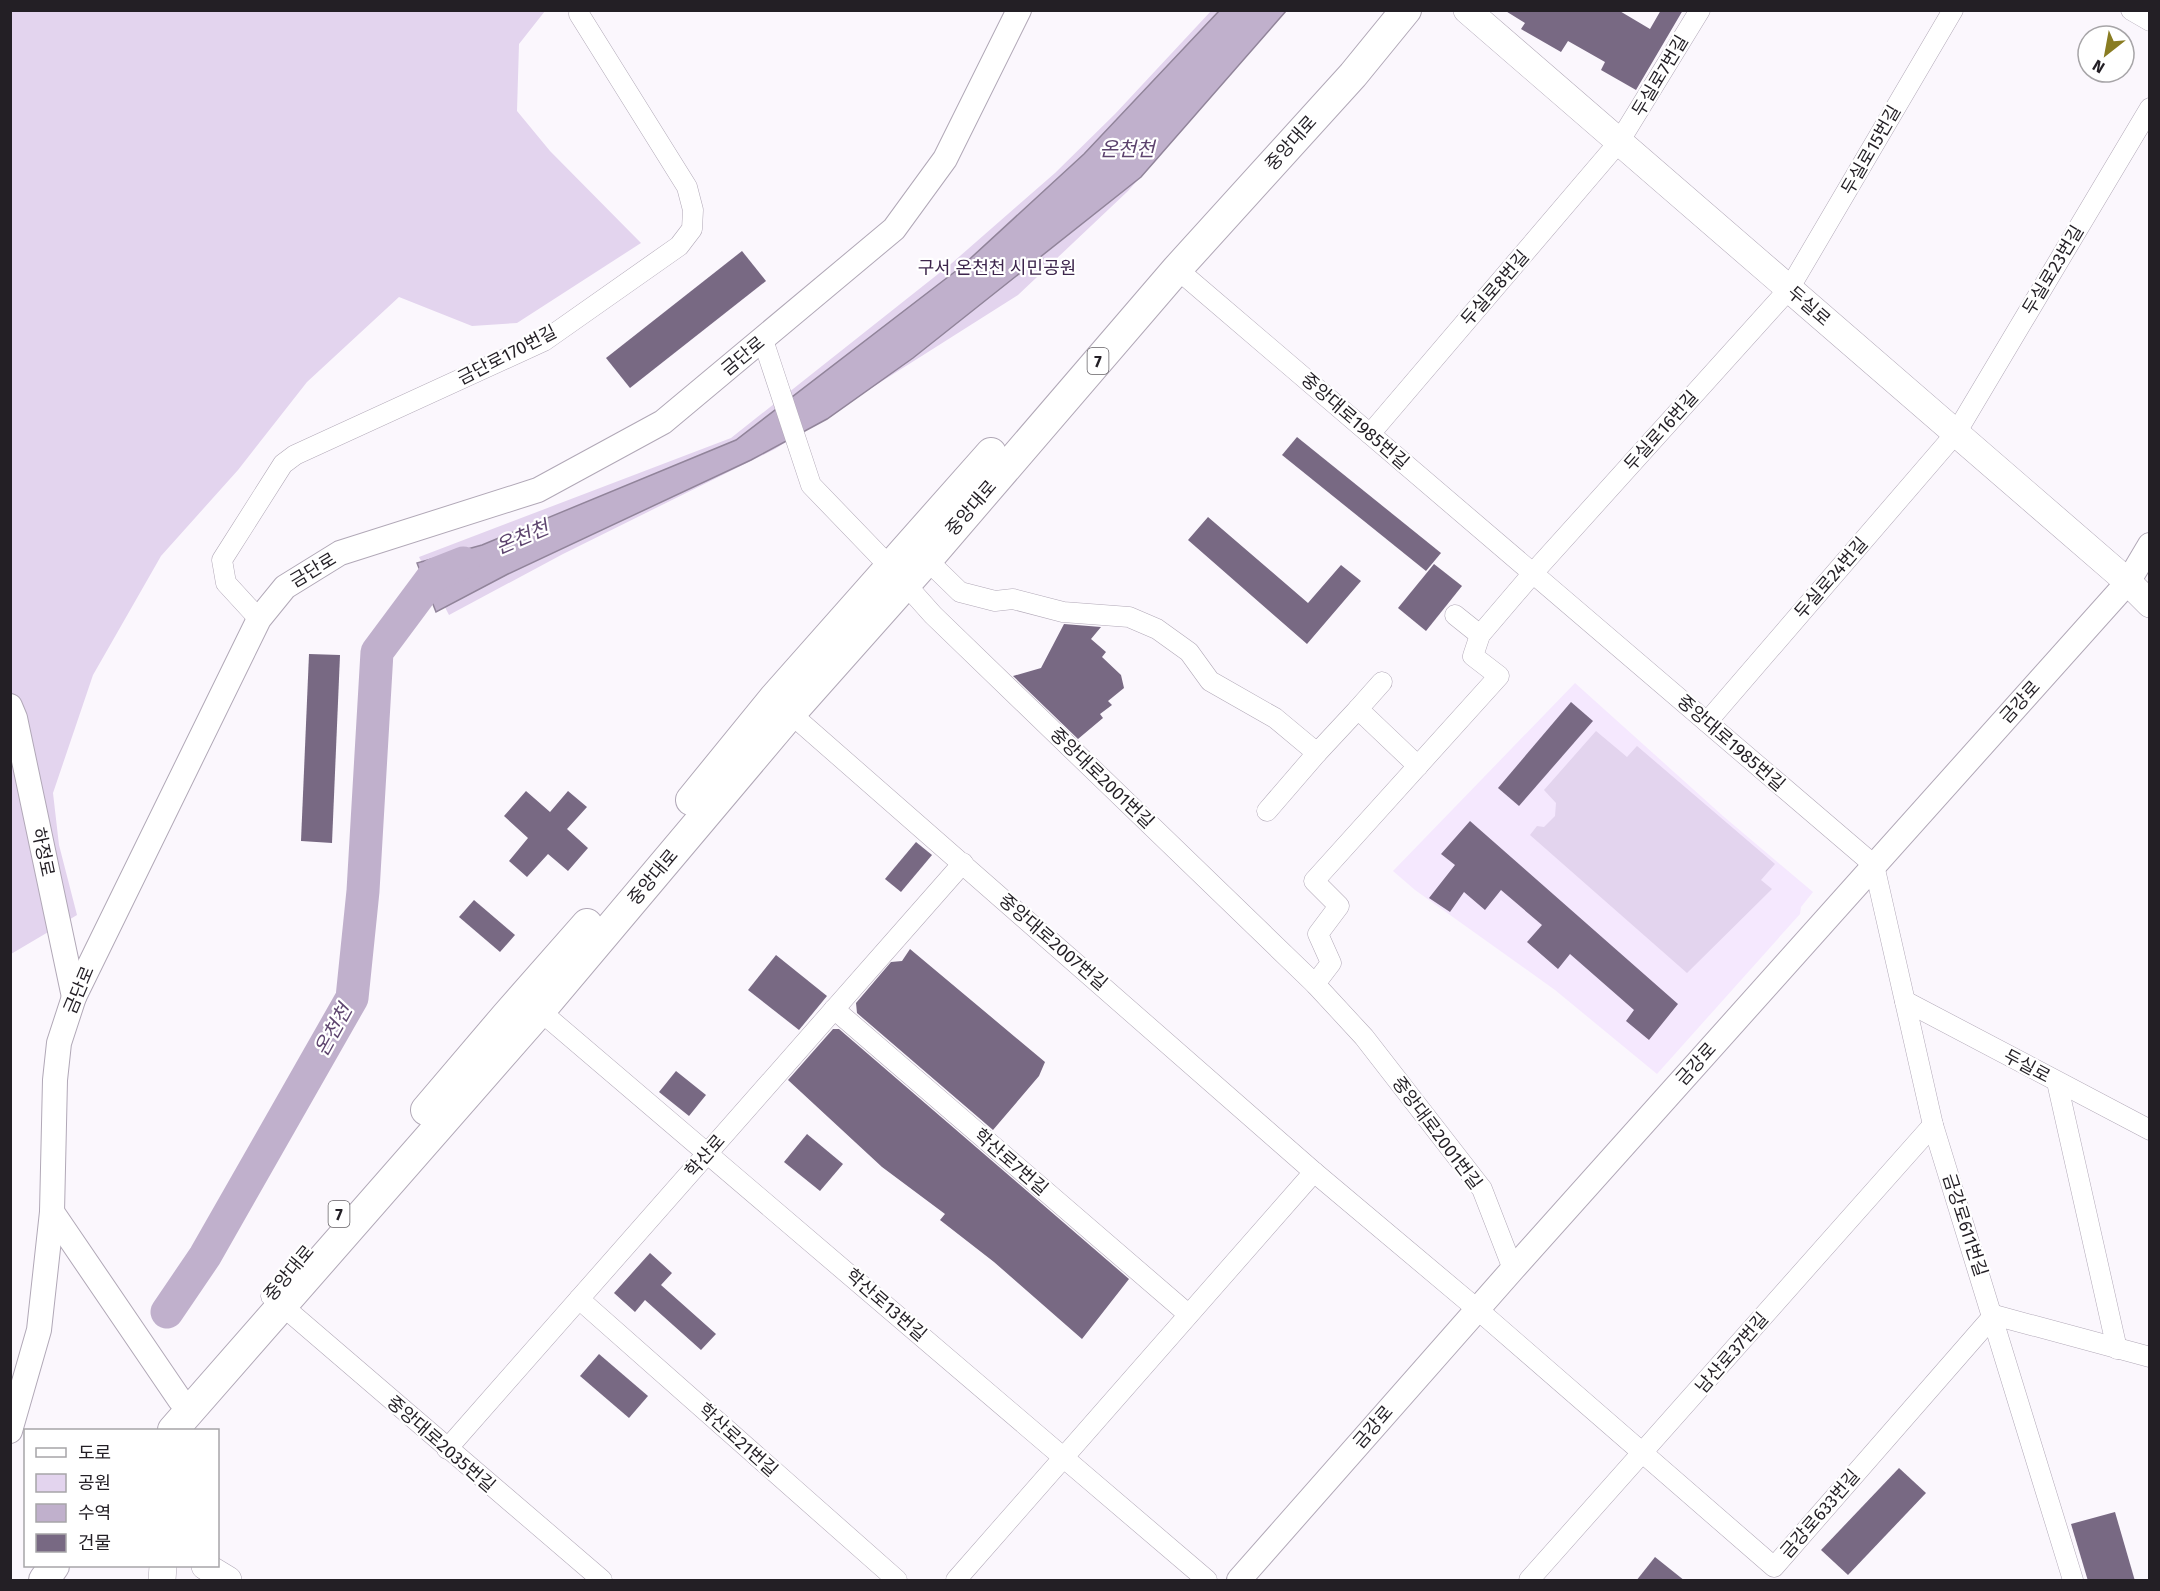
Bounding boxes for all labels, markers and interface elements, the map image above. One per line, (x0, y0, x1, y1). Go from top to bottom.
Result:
north arrow (2076, 24, 2136, 84)
street label: 두실로7번길 (1627, 31, 1693, 121)
text: N (2089, 56, 2108, 77)
street label: 두실로15번길 (1837, 101, 1905, 199)
street label: 중앙대로 (1261, 111, 1321, 175)
water label: 온천천 (1099, 137, 1157, 161)
street label: 두실로23번길 (2018, 221, 2088, 319)
street label: 두실로8번길 (1456, 246, 1534, 330)
park label: 구서 온천천 시민공원 (918, 257, 1076, 279)
street label: 두실로 (1783, 281, 1835, 331)
street label: 금단로170번길 (454, 321, 560, 389)
street label: 금단로 (717, 332, 769, 380)
road number: 7 (1088, 348, 1108, 374)
street label: 중앙대로1985번길 (1297, 368, 1413, 474)
street label: 두실로16번길 (1619, 386, 1703, 476)
street label: 중앙대로 (941, 476, 1001, 540)
water label: 온천천 (492, 514, 554, 559)
street label: 두실로24번길 (1790, 533, 1872, 623)
street label: 금단로 (286, 548, 340, 592)
street label: 금강로 (1995, 676, 2045, 728)
street label: 중앙대로1985번길 (1673, 690, 1789, 796)
street label: 중앙대로2001번길 (1046, 723, 1158, 833)
street label: 하정로 (27, 825, 59, 879)
street label: 중앙대로 (623, 845, 683, 909)
street label: 중앙대로2007번길 (994, 889, 1112, 995)
street label: 금단로 (59, 963, 99, 1017)
water label: 온천천 (309, 998, 358, 1060)
street label: 금강로 (1671, 1038, 1721, 1090)
street label: 두실로 (2000, 1045, 2054, 1087)
street label: 중앙대로2001번길 (1387, 1072, 1487, 1194)
street label: 학산로7번길 (970, 1124, 1052, 1200)
street label: 학산로 (680, 1130, 730, 1182)
street label: 금강로611번길 (1938, 1171, 1992, 1279)
road number: 7 (328, 1201, 350, 1227)
street label: 중앙대로 (259, 1241, 319, 1305)
street label: 학산로13번길 (841, 1264, 931, 1346)
street label: 남산로37번길 (1691, 1308, 1773, 1398)
street label: 중앙대로2035번길 (382, 1391, 500, 1497)
street label: 학산로21번길 (694, 1399, 782, 1481)
street label: 금강로 (1348, 1401, 1398, 1453)
legend (24, 1429, 219, 1567)
text: 도로 (78, 1442, 111, 1464)
street label: 금강로633번길 (1776, 1465, 1864, 1563)
text: 공원 (78, 1472, 111, 1494)
text: 수역 (78, 1502, 111, 1524)
text: 건물 (78, 1532, 111, 1554)

